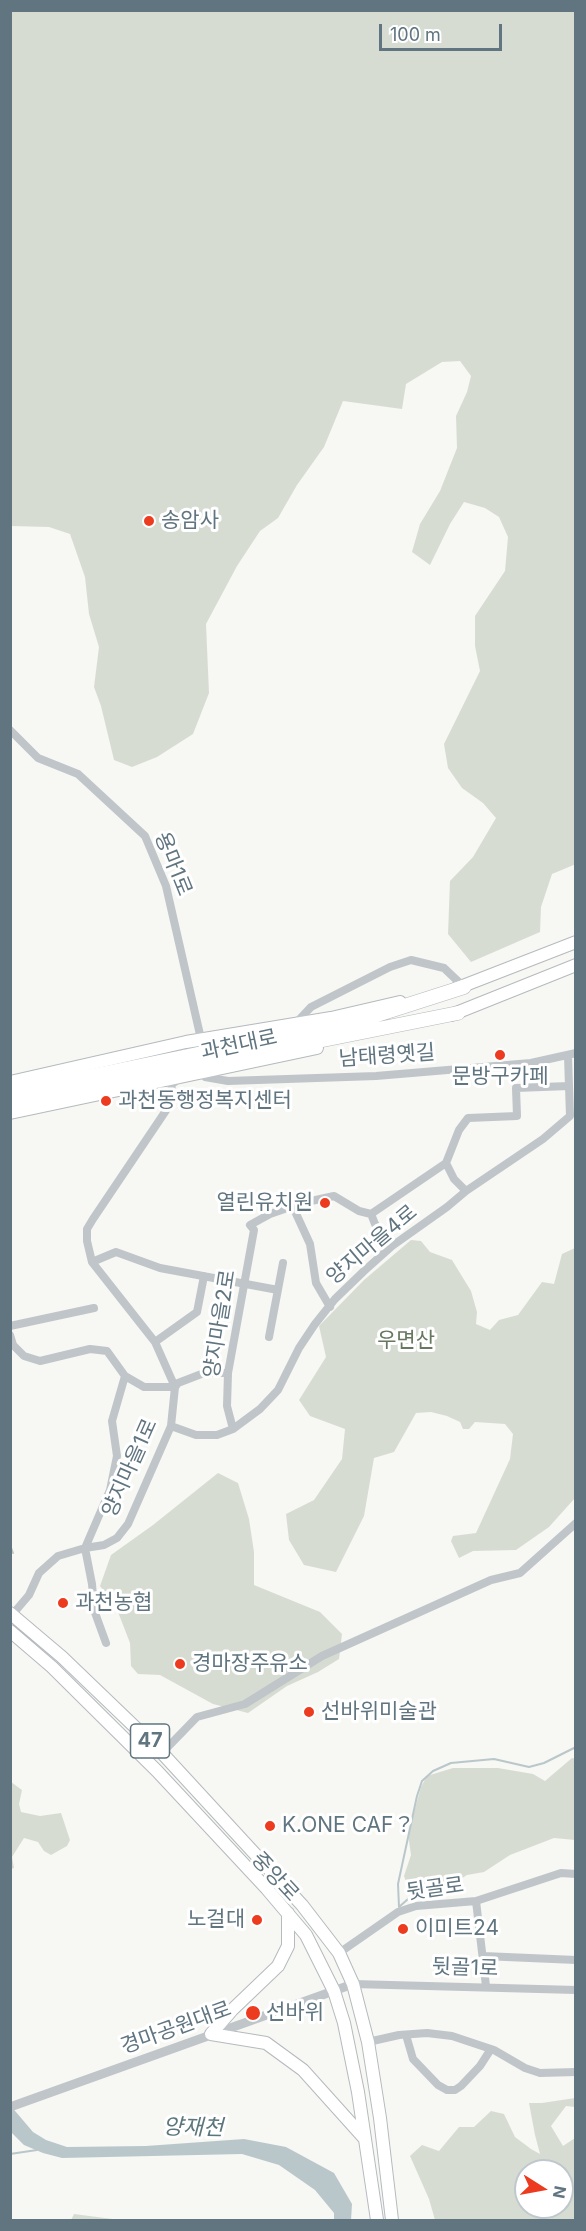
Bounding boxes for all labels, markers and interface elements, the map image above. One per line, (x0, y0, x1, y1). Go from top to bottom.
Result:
scale bar (382, 12, 505, 50)
text: 100 m (390, 24, 441, 45)
place label: 송암사 (161, 508, 219, 534)
marker: 송암사 (142, 514, 156, 528)
street label: 용마1로 (149, 828, 197, 900)
street label: 과천대로 (199, 1025, 279, 1065)
street label: 남태령옛길 (338, 1040, 436, 1072)
marker: 문방구카페 (493, 1048, 507, 1062)
place label: 문방구카페 (452, 1064, 548, 1090)
place label: 과천동행정복지센터 (118, 1088, 292, 1114)
marker: 과천동행정복지센터 (99, 1094, 113, 1108)
place label: 열린유치원 (216, 1190, 313, 1216)
marker: 열린유치원 (318, 1196, 332, 1210)
street label: 양지마을4로 (322, 1200, 422, 1290)
street label: 양지마을2로 (199, 1268, 241, 1380)
park label: 우면산 (377, 1328, 435, 1354)
street label: 양지마을1로 (97, 1415, 163, 1521)
place label: 과천농협 (75, 1590, 152, 1616)
marker: 과천농협 (56, 1596, 70, 1610)
place label: 경마장주유소 (192, 1651, 308, 1677)
marker: 경마장주유소 (173, 1657, 187, 1671)
place label: 선바위미술관 (321, 1699, 437, 1725)
marker: 선바위미술관 (302, 1705, 316, 1719)
road number: 47 (130, 1724, 170, 1758)
place label: K.ONE CAF？ (282, 1813, 414, 1839)
marker: K.ONE CAF？ (263, 1819, 277, 1833)
street label: 중앙로 (246, 1847, 304, 1907)
street label: 뒷골로 (405, 1872, 465, 1906)
place label: 노걸대 (187, 1907, 245, 1933)
marker: 노걸대 (250, 1913, 264, 1927)
place label: 이미트24 (415, 1916, 499, 1942)
marker: 이미트24 (396, 1922, 410, 1936)
street label: 뒷골1로 (431, 1954, 499, 1982)
street label: 경마공원대로 (117, 1996, 235, 2060)
place label: 선바위 (266, 2000, 324, 2026)
marker: 선바위 (244, 2004, 262, 2022)
water label: 양재천 (162, 2114, 224, 2142)
north arrow (514, 2159, 574, 2219)
text: N (549, 2184, 571, 2200)

